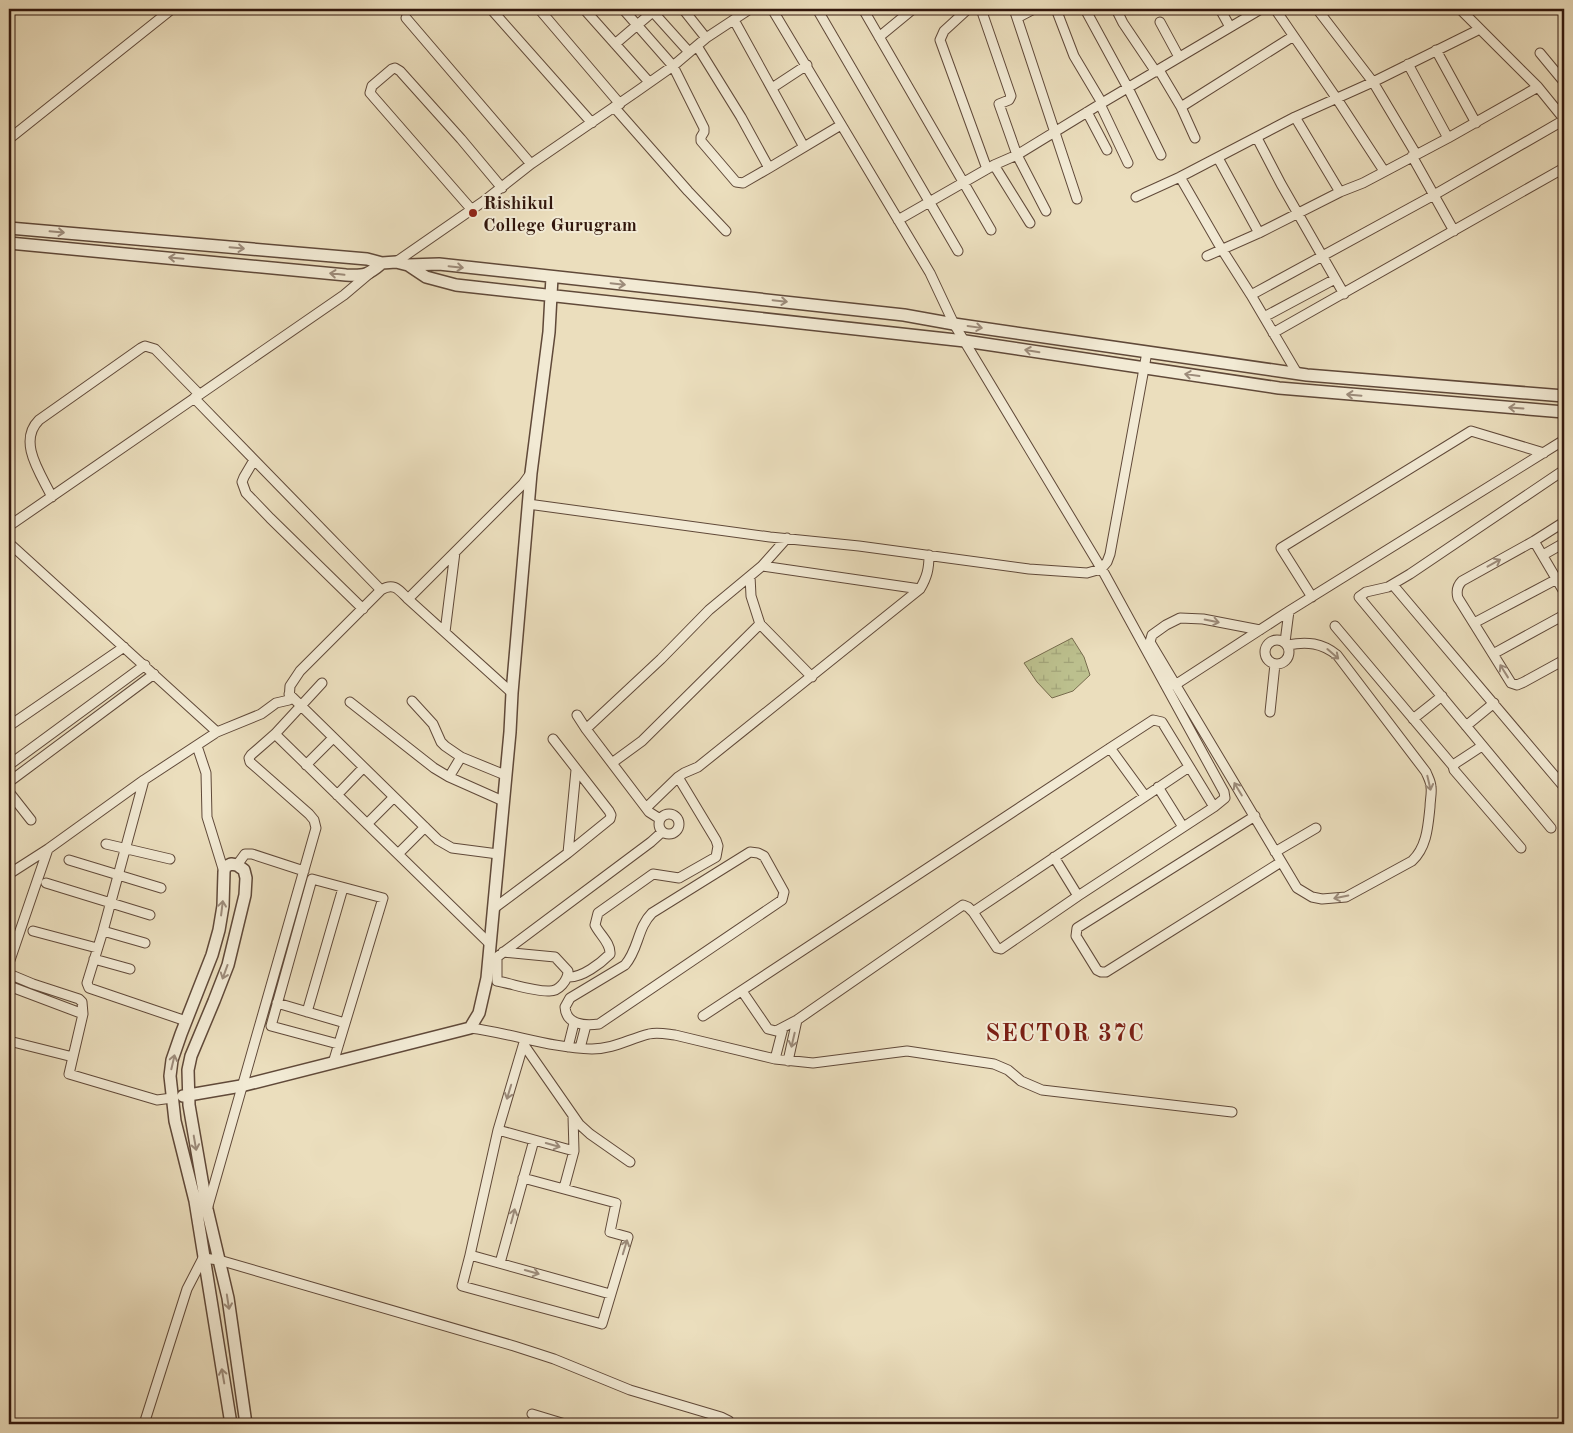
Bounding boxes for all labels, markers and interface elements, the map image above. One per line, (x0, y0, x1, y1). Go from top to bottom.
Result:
place label: Rishikul College Gurugram (483, 195, 637, 236)
marker: Rishikul College Gurugram (467, 207, 479, 219)
one-way arrow (49, 227, 65, 237)
one-way arrow (228, 244, 244, 253)
one-way arrow (168, 253, 184, 263)
one-way arrow (448, 262, 464, 272)
one-way arrow (330, 269, 346, 279)
one-way arrow (610, 279, 626, 288)
one-way arrow (771, 296, 787, 306)
one-way arrow (967, 322, 983, 332)
one-way arrow (1024, 346, 1040, 356)
one-way arrow (1185, 370, 1201, 380)
one-way arrow (1346, 390, 1362, 400)
one-way arrow (1508, 403, 1524, 413)
one-way arrow (1486, 558, 1501, 567)
one-way arrow (1204, 617, 1220, 626)
one-way arrow (1327, 648, 1340, 659)
one-way arrow (1498, 665, 1508, 679)
one-way arrow (1425, 775, 1434, 791)
one-way arrow (1233, 783, 1243, 797)
one-way arrow (1334, 893, 1350, 902)
one-way arrow (217, 901, 227, 917)
one-way arrow (220, 964, 229, 979)
district label: SECTOR 37C (985, 1023, 1145, 1047)
one-way arrow (787, 1032, 797, 1048)
one-way arrow (168, 1055, 178, 1071)
one-way arrow (504, 1083, 514, 1099)
one-way arrow (191, 1135, 201, 1151)
one-way arrow (544, 1141, 560, 1150)
one-way arrow (509, 1208, 518, 1224)
one-way arrow (621, 1240, 630, 1255)
one-way arrow (524, 1267, 540, 1277)
one-way arrow (223, 1294, 233, 1310)
one-way arrow (217, 1369, 227, 1385)

